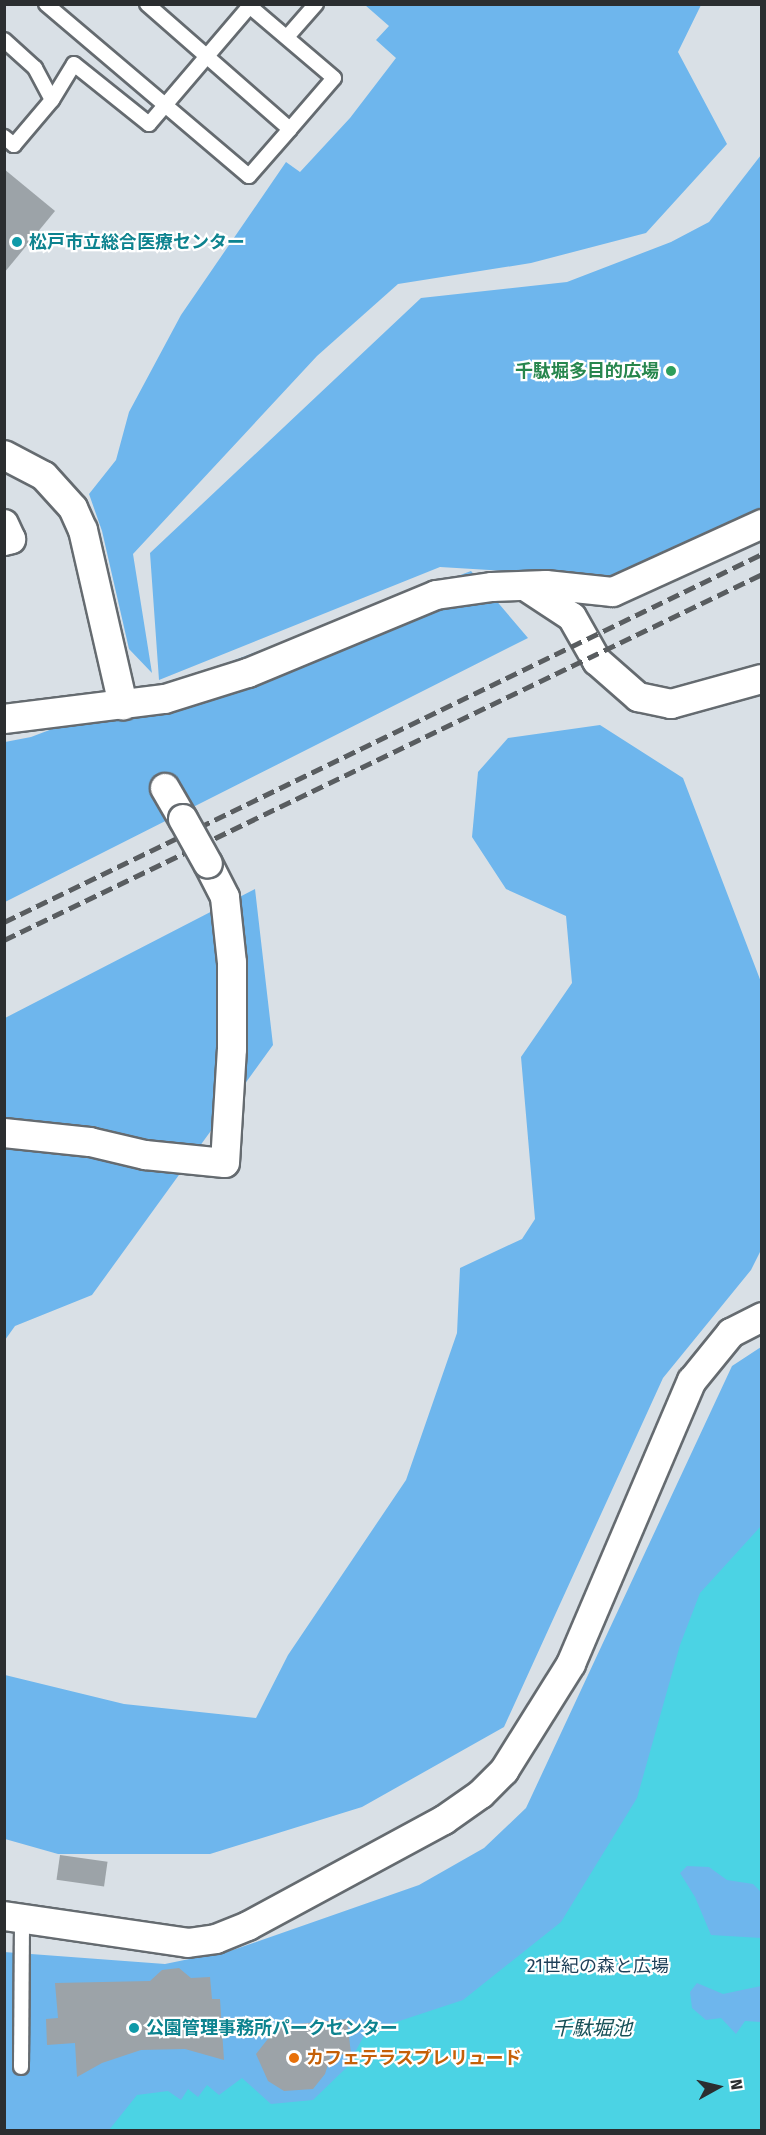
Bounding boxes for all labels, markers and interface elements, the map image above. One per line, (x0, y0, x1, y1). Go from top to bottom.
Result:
place label: 松戸市立総合医療センター (29, 231, 245, 253)
marker: 松戸市立総合医療センター (10, 235, 24, 249)
place label: 千駄堀多目的広場 (515, 360, 659, 382)
marker: 千駄堀多目的広場 (664, 364, 678, 378)
park label: 21世紀の森と広場 (527, 1955, 669, 1977)
water label: 千駄堀池 (552, 2016, 632, 2040)
place label: 公園管理事務所パークセンター (146, 2017, 398, 2039)
marker: 公園管理事務所パークセンター (127, 2021, 141, 2035)
place label: カフェテラスプレリュード (306, 2047, 522, 2069)
marker: カフェテラスプレリュード (287, 2051, 301, 2065)
north arrow (688, 2057, 748, 2117)
text: N (726, 2078, 746, 2091)

